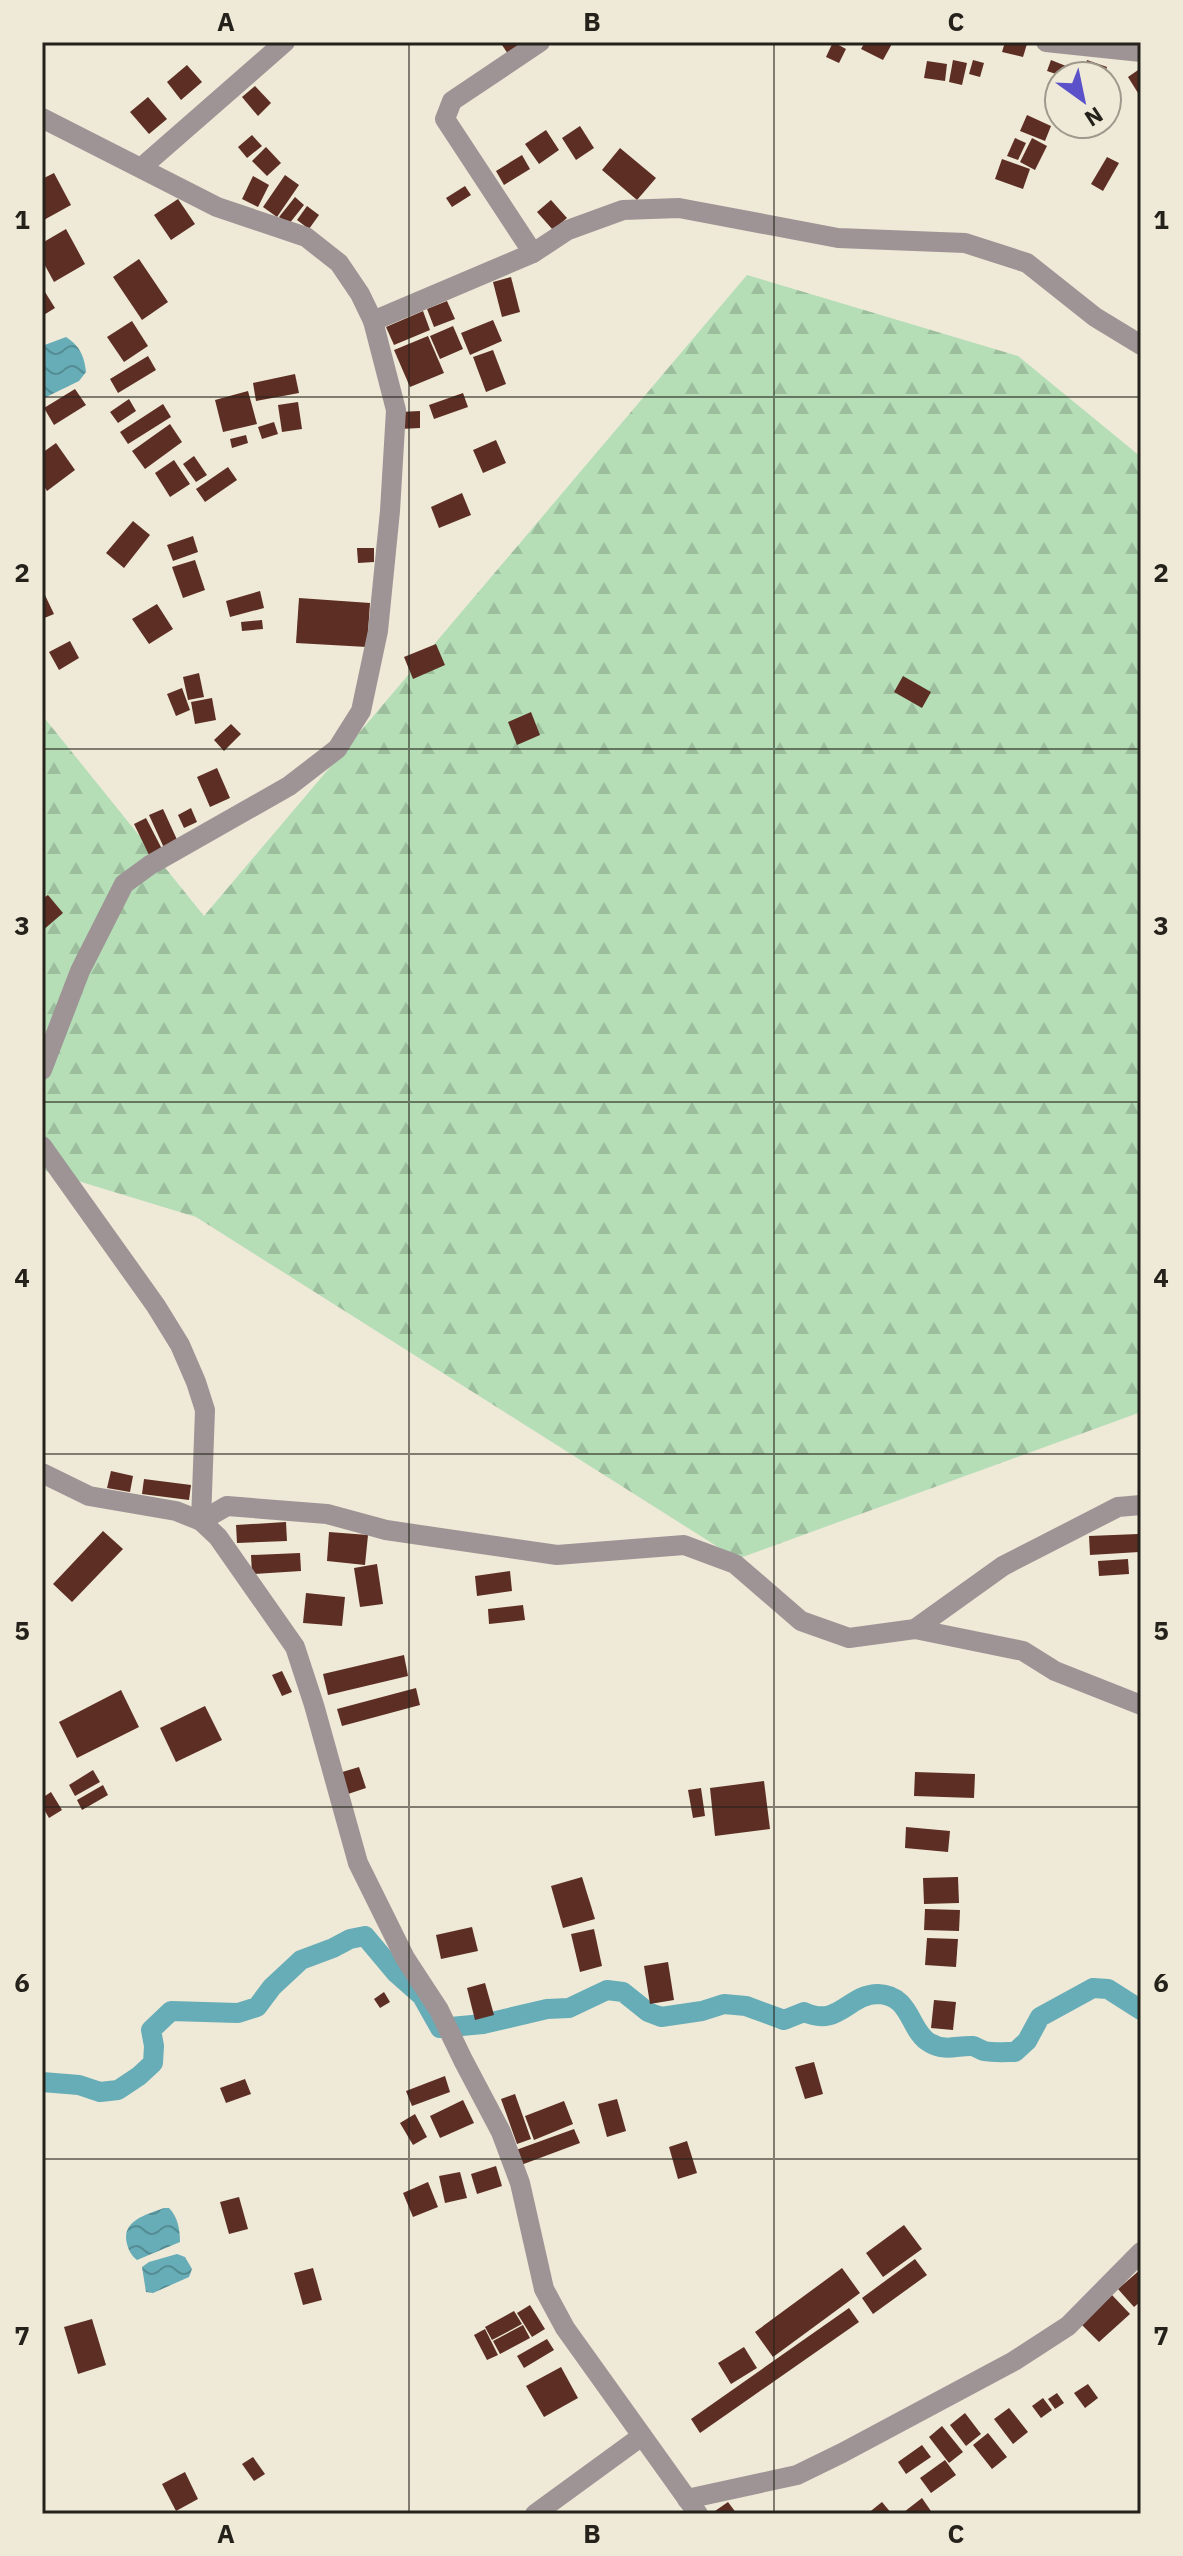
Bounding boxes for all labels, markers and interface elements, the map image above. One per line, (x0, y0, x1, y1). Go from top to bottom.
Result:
text: A (217, 4, 235, 38)
text: B (583, 4, 601, 38)
text: C (948, 4, 965, 38)
north arrow (1043, 60, 1123, 140)
text: N (1080, 101, 1109, 134)
text: 1 (14, 202, 30, 236)
text: 1 (1153, 202, 1169, 236)
text: 2 (14, 555, 30, 589)
text: 2 (1153, 555, 1169, 589)
text: 3 (14, 908, 30, 942)
text: 3 (1153, 908, 1169, 942)
text: 4 (14, 1260, 30, 1294)
text: 4 (1153, 1260, 1169, 1294)
text: 5 (14, 1613, 30, 1647)
text: 5 (1153, 1613, 1169, 1647)
text: 6 (14, 1965, 30, 1999)
text: 6 (1153, 1965, 1169, 1999)
text: 7 (14, 2318, 30, 2352)
text: 7 (1153, 2318, 1169, 2352)
text: A (217, 2516, 235, 2550)
text: B (583, 2516, 601, 2550)
text: C (948, 2516, 965, 2550)

